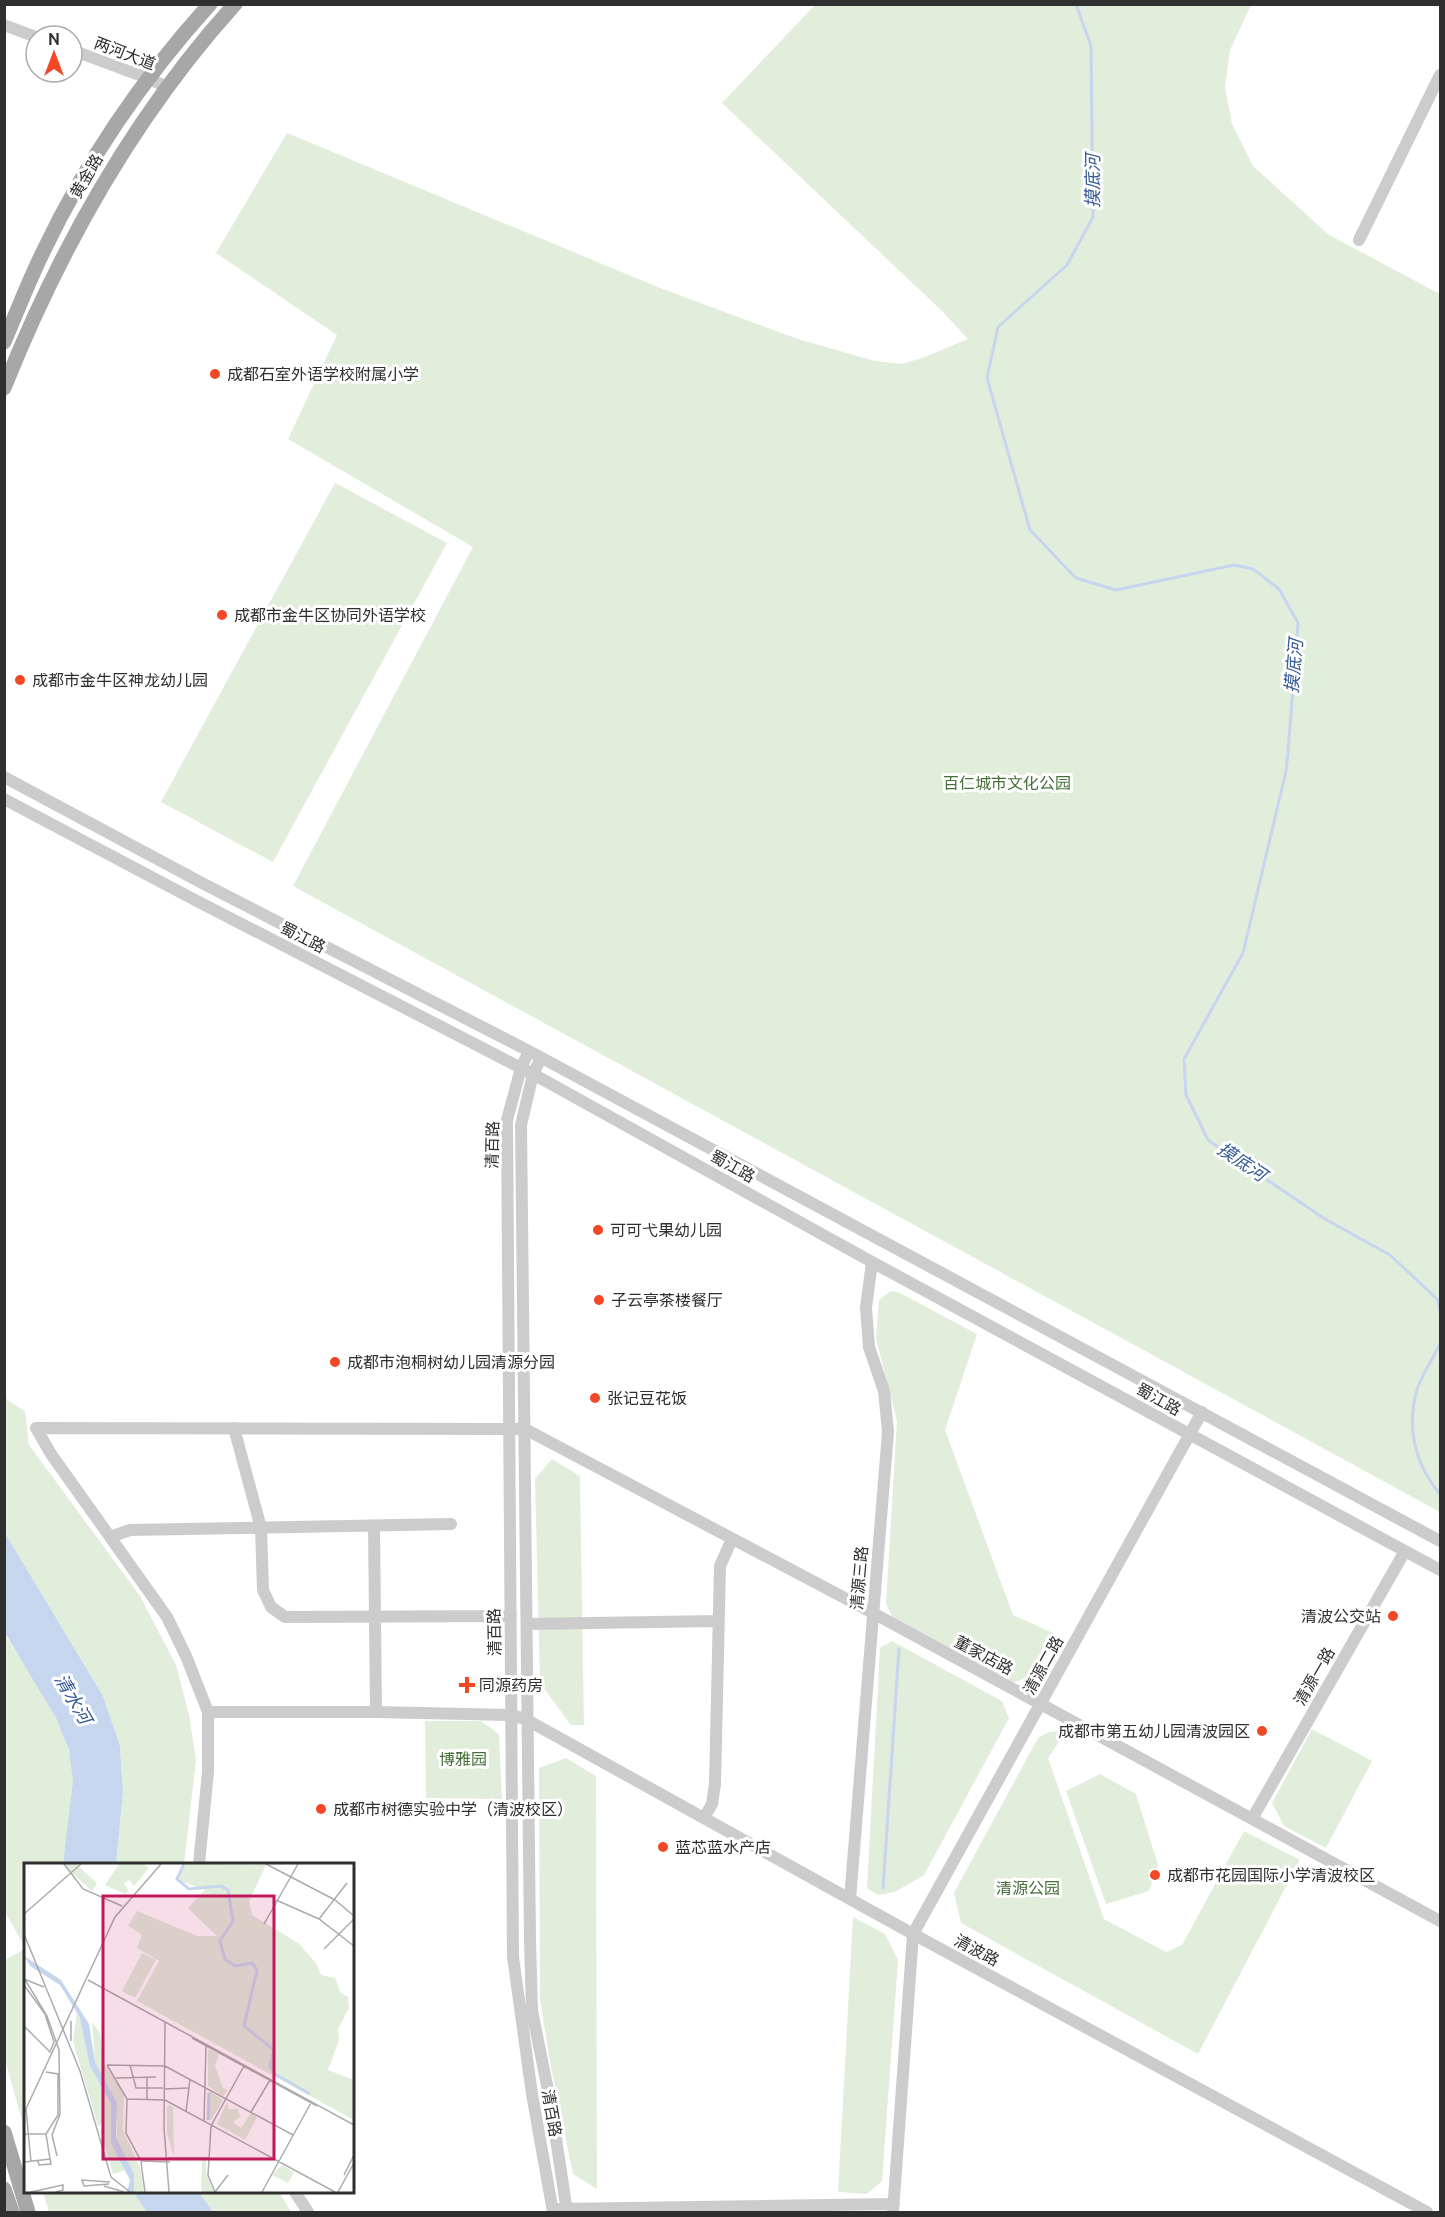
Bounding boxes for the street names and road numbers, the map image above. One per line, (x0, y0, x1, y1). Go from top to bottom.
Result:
street label: 两河大道 (92, 33, 158, 73)
street label: 黄金路 (66, 151, 106, 201)
street label: 蜀江路 (278, 918, 328, 956)
street label: 清百路 (483, 1121, 501, 1169)
street label: 蜀江路 (708, 1146, 758, 1186)
street label: 蜀江路 (1134, 1379, 1184, 1419)
street label: 清源三路 (847, 1545, 871, 1611)
street label: 清百路 (485, 1608, 503, 1656)
street label: 董家店路 (952, 1632, 1016, 1678)
street label: 清源二路 (1020, 1633, 1066, 1697)
street label: 清源一路 (1290, 1644, 1338, 1708)
street label: 清波路 (952, 1931, 1002, 1969)
street label: 清百路 (539, 2088, 565, 2138)

